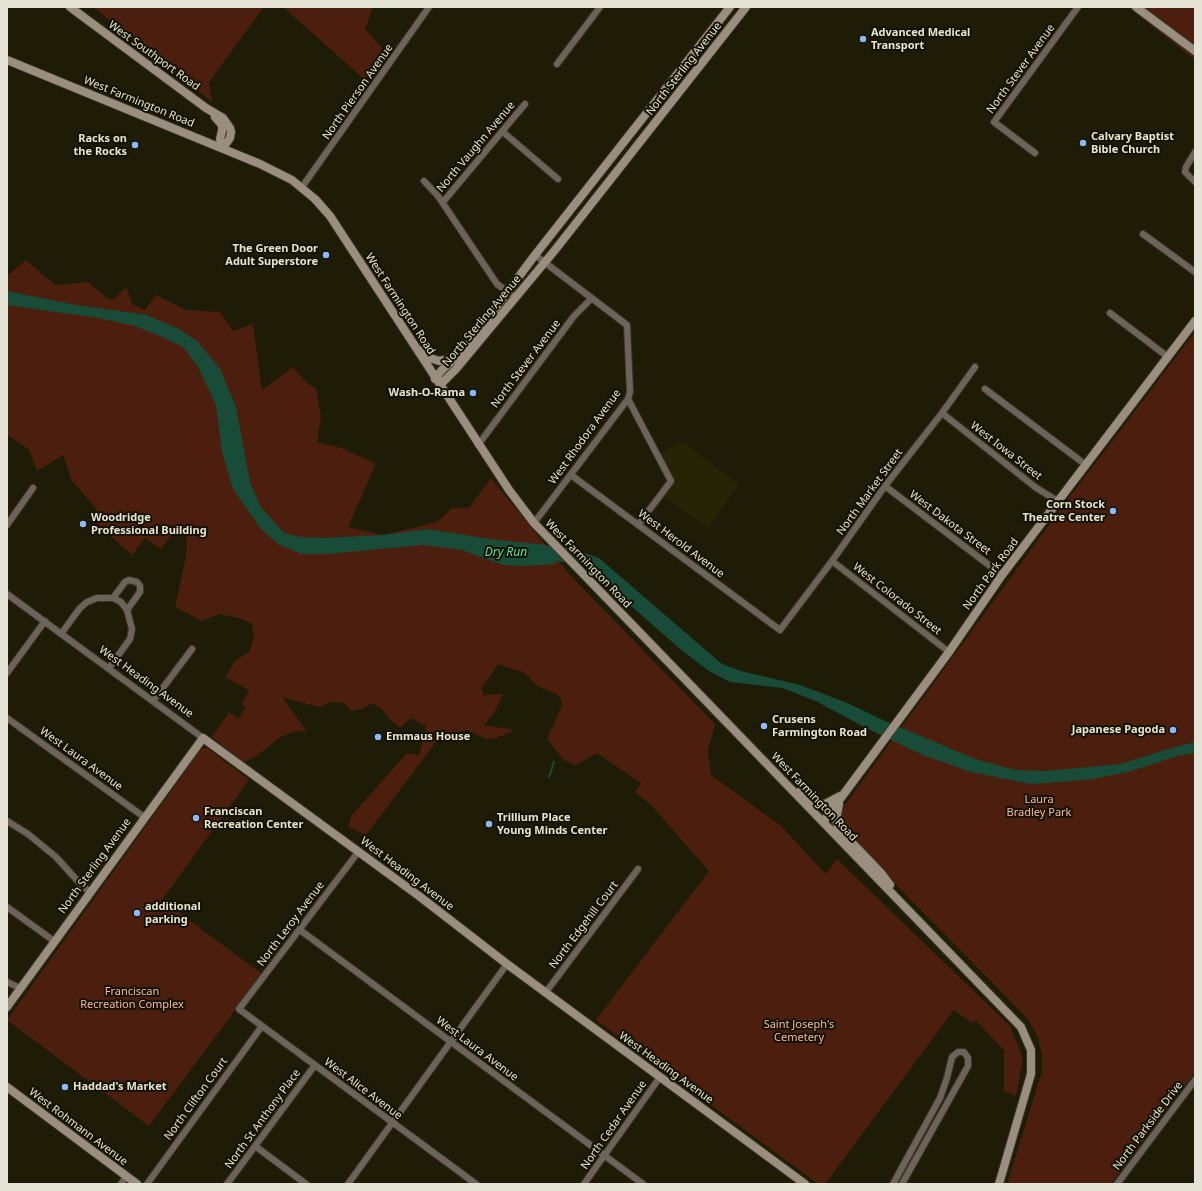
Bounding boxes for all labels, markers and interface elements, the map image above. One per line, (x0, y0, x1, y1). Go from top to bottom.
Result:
street label: West Southport Road (106, 18, 202, 94)
street label: North Sterling Avenue (644, 20, 724, 118)
street label: North Stever Avenue (984, 22, 1058, 116)
place label: Advanced Medical Transport (871, 26, 970, 52)
marker: Advanced Medical Transport (858, 34, 868, 44)
street label: North Pierson Avenue (320, 42, 396, 142)
street label: West Farmington Road (82, 74, 196, 130)
street label: North Vaughn Avenue (434, 99, 518, 195)
place label: Calvary Baptist Bible Church (1091, 130, 1174, 156)
place label: Racks on the Rocks (74, 132, 127, 158)
marker: Calvary Baptist Bible Church (1078, 138, 1088, 148)
marker: Racks on the Rocks (130, 140, 140, 150)
place label: The Green Door Adult Superstore (225, 242, 318, 268)
marker: The Green Door Adult Superstore (321, 250, 331, 260)
street label: West Farmington Road (362, 251, 438, 357)
street label: North Sterling Avenue (440, 273, 524, 369)
street label: North Stever Avenue (489, 317, 563, 411)
place label: Wash-O-Rama (388, 386, 465, 400)
street label: West Rhodora Avenue (546, 387, 624, 487)
marker: Wash-O-Rama (468, 388, 478, 398)
street label: West Iowa Street (968, 419, 1044, 483)
street label: North Market Street (834, 446, 906, 538)
street label: West Dakota Street (907, 488, 993, 558)
place label: Corn Stock Theatre Center (1022, 498, 1105, 524)
marker: Corn Stock Theatre Center (1108, 506, 1118, 516)
street label: West Herold Avenue (635, 507, 727, 581)
place label: Woodridge Professional Building (91, 511, 207, 537)
street label: West Farmington Road (542, 517, 634, 611)
marker: Woodridge Professional Building (78, 519, 88, 529)
street label: North Park Road (960, 535, 1022, 613)
water label: Dry Run (485, 546, 527, 560)
street label: West Colorado Street (850, 560, 944, 638)
street label: West Heading Avenue (96, 643, 196, 721)
place label: Crusens Farmington Road (772, 713, 867, 739)
marker: Crusens Farmington Road (759, 721, 769, 731)
place label: Japanese Pagoda (1072, 723, 1165, 737)
street label: West Laura Avenue (37, 725, 125, 793)
marker: Japanese Pagoda (1168, 725, 1178, 735)
place label: Emmaus House (386, 730, 470, 744)
marker: Emmaus House (373, 732, 383, 742)
street label: West Farmington Road (768, 750, 860, 844)
park label: Laura Bradley Park (1007, 793, 1071, 819)
place label: Franciscan Recreation Center (204, 805, 303, 831)
place label: Trillium Place Young Minds Center (497, 811, 608, 837)
marker: Franciscan Recreation Center (191, 813, 201, 823)
street label: North Sterling Avenue (56, 816, 134, 916)
marker: Trillium Place Young Minds Center (484, 819, 494, 829)
street label: West Heading Avenue (358, 835, 456, 913)
street label: North Leroy Avenue (255, 879, 327, 969)
street label: North Edgehill Court (547, 879, 621, 971)
place label: additional parking (145, 900, 201, 926)
marker: additional parking (132, 908, 142, 918)
park label: Franciscan Recreation Complex (80, 985, 184, 1011)
street label: West Laura Avenue (433, 1014, 521, 1084)
park label: Saint Joseph's Cemetery (764, 1018, 834, 1044)
street label: West Heading Avenue (616, 1029, 716, 1107)
street label: North Clifton Court (162, 1055, 230, 1143)
street label: West Alice Avenue (321, 1055, 405, 1123)
street label: North St Anthony Place (222, 1067, 304, 1171)
street label: North Cedar Avenue (578, 1078, 650, 1172)
street label: North Parkside Drive (1110, 1079, 1186, 1173)
place label: Haddad's Market (73, 1080, 166, 1094)
marker: Haddad's Market (60, 1082, 70, 1092)
street label: West Rohmann Avenue (26, 1086, 130, 1168)

